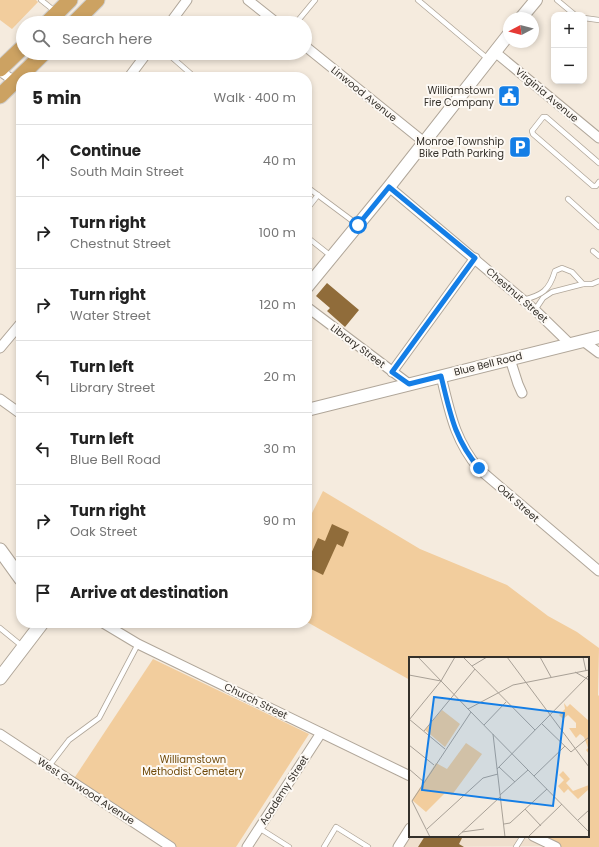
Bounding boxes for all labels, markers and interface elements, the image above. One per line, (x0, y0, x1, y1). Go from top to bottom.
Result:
north arrow (503, 12, 539, 48)
map controls (551, 12, 587, 84)
button: + (551, 12, 587, 48)
search box (16, 16, 312, 60)
icon: search (30, 27, 52, 49)
text: Search here (62, 28, 152, 49)
button: − (551, 48, 587, 84)
street label: Linwood Avenue (328, 63, 400, 125)
street label: Virginia Avenue (512, 64, 582, 126)
place label: Williamstown Fire Company (424, 83, 494, 110)
public building icon: Williamstown Fire Company (496, 83, 522, 109)
text: 5 min (32, 86, 81, 110)
text: Walk · 400 m (214, 88, 296, 107)
place label: Monroe Township Bike Path Parking (416, 134, 504, 161)
parking icon: Monroe Township Bike Path Parking (507, 134, 533, 160)
text: Continue (70, 140, 141, 161)
icon: ahead (32, 150, 54, 172)
text: 40 m (263, 151, 296, 170)
text: South Main Street (70, 162, 184, 181)
text: Turn right (70, 212, 146, 233)
route start (349, 216, 367, 234)
icon: right (32, 222, 54, 244)
text: 100 m (259, 223, 296, 242)
text: Chestnut Street (70, 234, 171, 253)
street label: Chestnut Street (483, 264, 551, 326)
text: Turn right (70, 284, 146, 305)
icon: right (32, 294, 54, 316)
text: 120 m (259, 295, 296, 314)
text: Water Street (70, 306, 151, 325)
street label: Library Street (327, 320, 389, 372)
street label: Blue Bell Road (452, 348, 524, 380)
text: Turn left (70, 356, 134, 377)
icon: left (32, 366, 54, 388)
text: 20 m (263, 367, 296, 386)
text: Library Street (70, 378, 155, 397)
text: Turn left (70, 428, 134, 449)
icon: left (32, 438, 54, 460)
text: 30 m (263, 439, 296, 458)
text: Blue Bell Road (70, 450, 161, 469)
route end (470, 459, 488, 477)
street label: Oak Street (494, 480, 543, 526)
text: Turn right (70, 500, 146, 521)
icon: right (32, 510, 54, 532)
text: 90 m (263, 511, 296, 530)
text: Oak Street (70, 522, 137, 541)
icon: arrive (32, 582, 54, 604)
text: Arrive at destination (70, 582, 228, 603)
inset map (409, 657, 589, 837)
street label: Church Street (222, 679, 290, 723)
park label: Williamstown Methodist Cemetery (142, 752, 244, 779)
street label: Academy Street (256, 752, 312, 828)
street label: West Garwood Avenue (34, 754, 138, 828)

